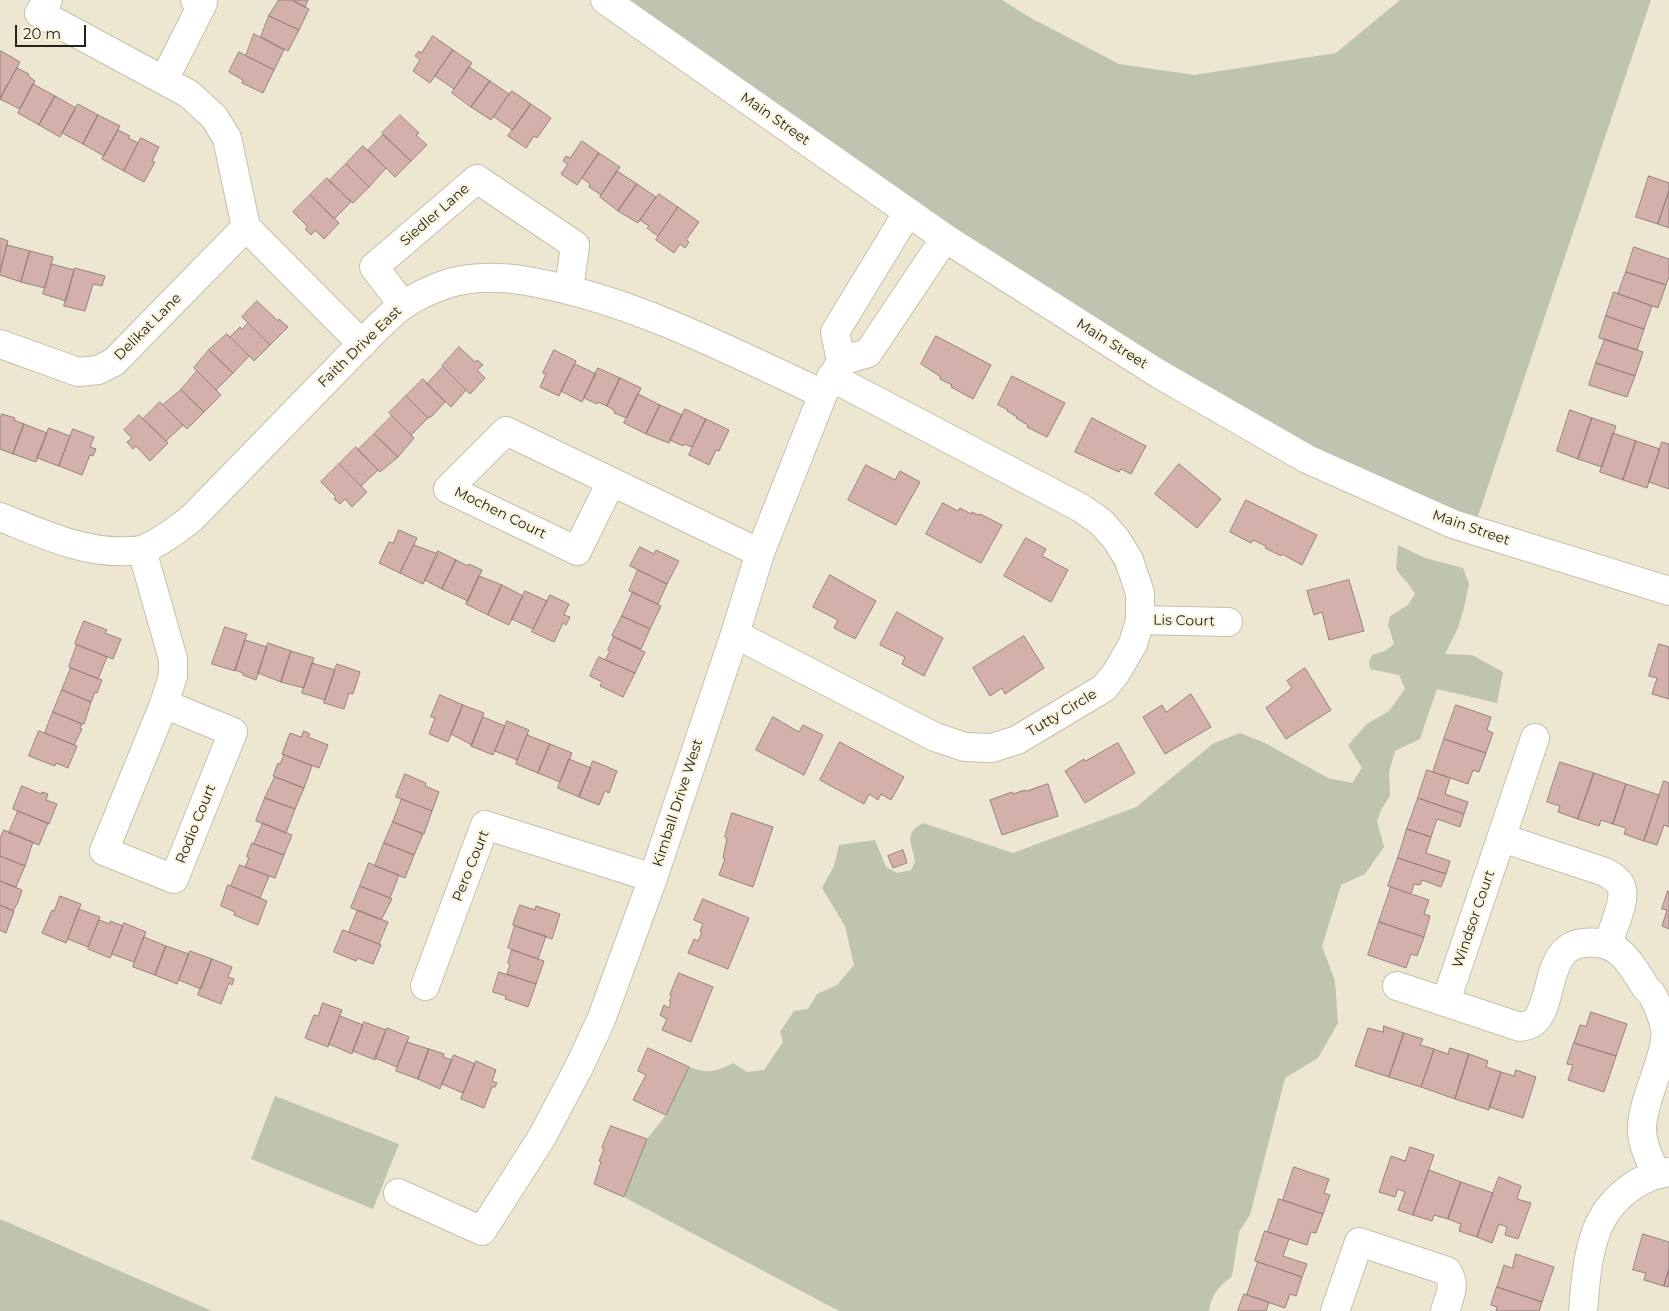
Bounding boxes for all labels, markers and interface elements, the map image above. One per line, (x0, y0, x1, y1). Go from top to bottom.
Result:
scale bar (18, 15, 89, 47)
text: 20 m (23, 24, 61, 43)
street label: Main Street (737, 89, 813, 149)
street label: Siedler Lane (397, 180, 473, 250)
street label: Delikat Lane (111, 290, 185, 364)
street label: Faith Drive East (315, 303, 405, 391)
street label: Main Street (1073, 315, 1151, 373)
street label: Mochen Court (451, 483, 549, 543)
street label: Main Street (1430, 507, 1512, 549)
street label: Lis Court (1153, 612, 1215, 630)
street label: Tutty Circle (1024, 686, 1100, 740)
street label: Kimball Drive West (649, 737, 707, 869)
street label: Rodio Court (172, 782, 220, 866)
street label: Pero Court (449, 828, 493, 904)
street label: Windsor Court (1449, 868, 1499, 970)

